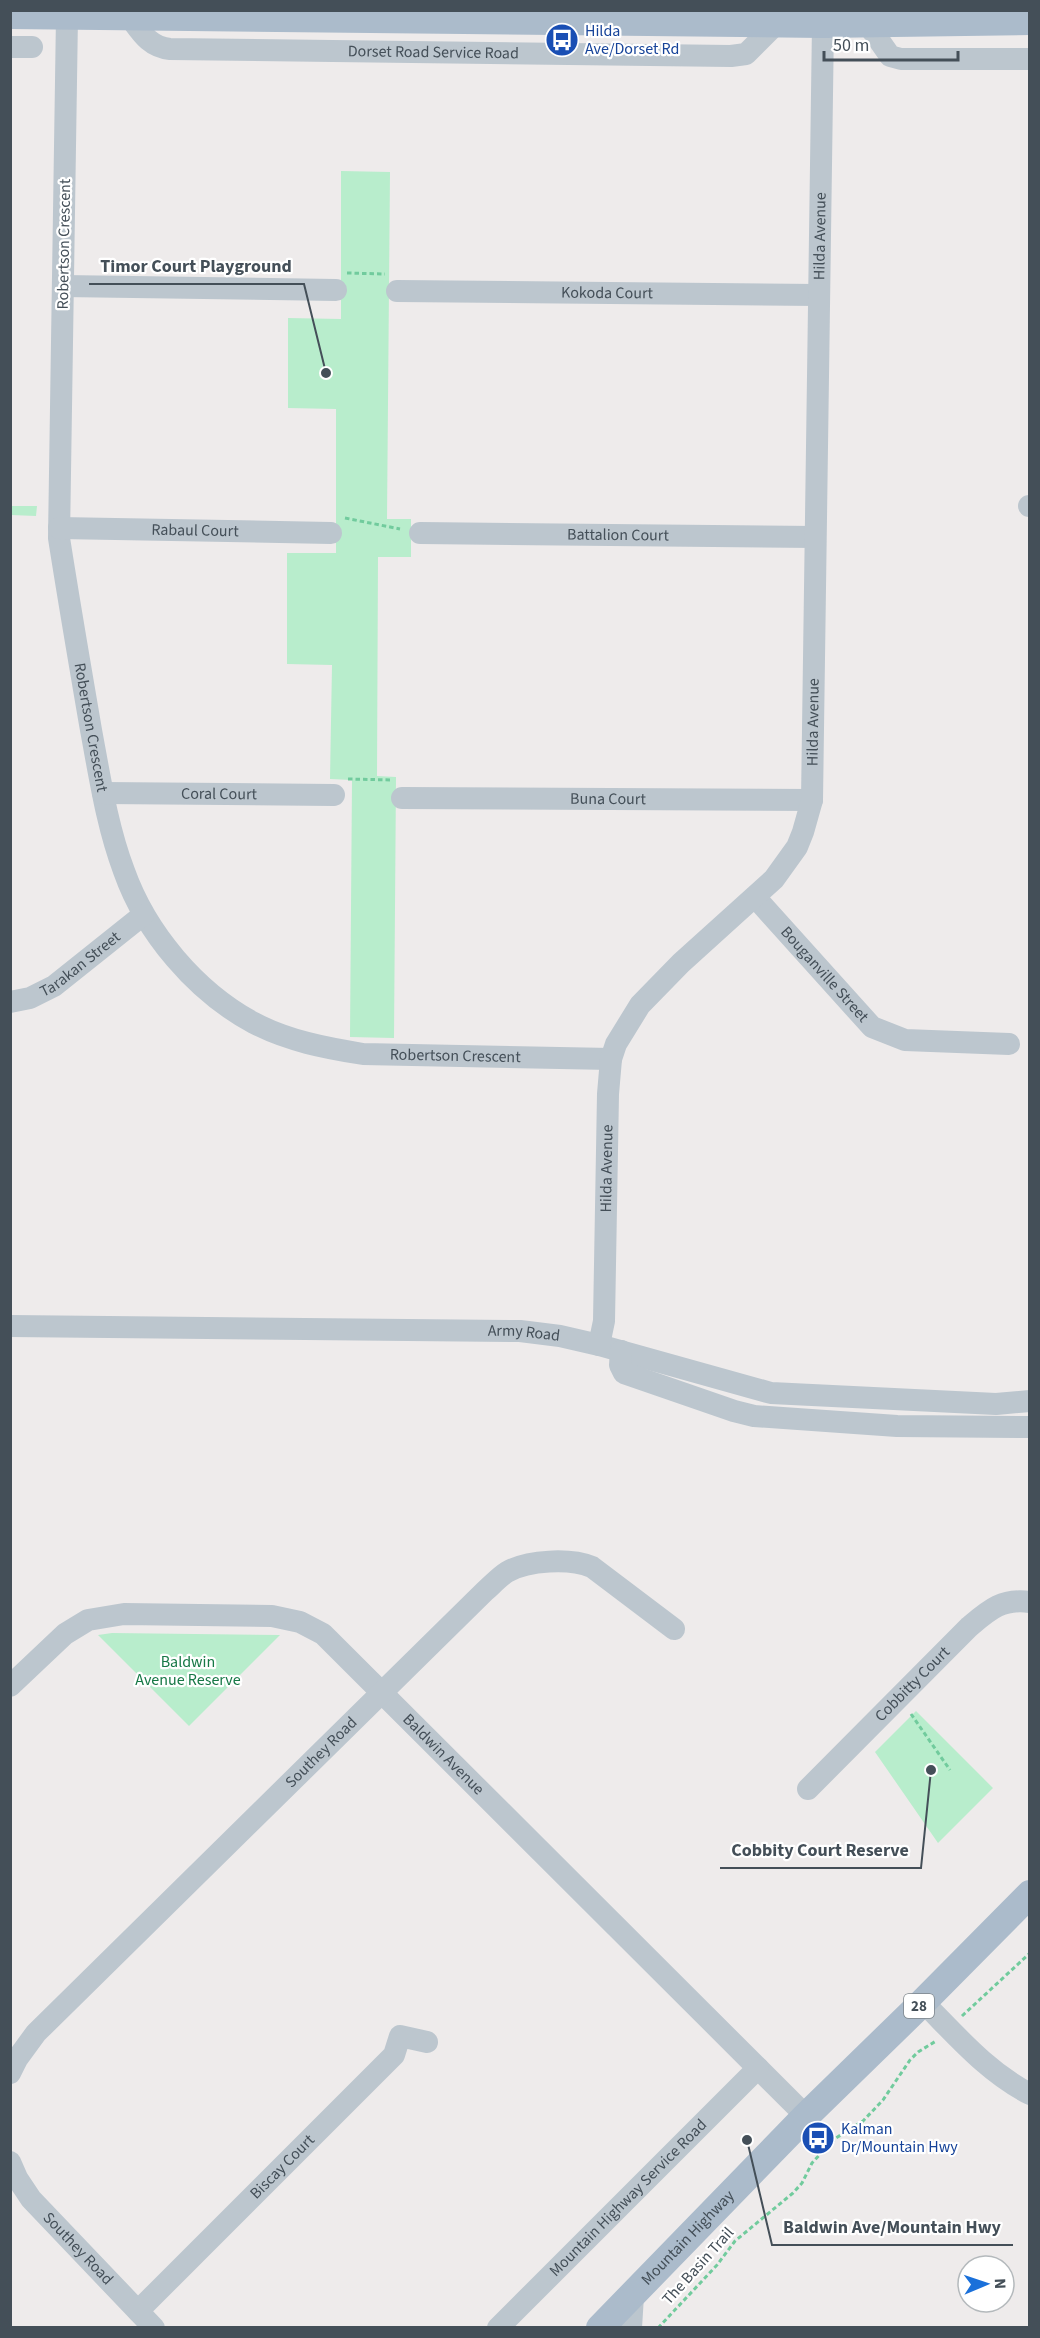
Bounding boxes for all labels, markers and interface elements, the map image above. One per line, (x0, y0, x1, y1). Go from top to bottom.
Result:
place label: Hilda Ave/Dorset Rd (585, 20, 679, 60)
bus stop icon: Hilda Ave/Dorset Rd (544, 22, 580, 58)
scale bar (824, 24, 958, 62)
text: 50 m (833, 33, 869, 58)
street label: Dorset Road Service Road (348, 40, 519, 64)
street label: Robertson Crescent (52, 178, 76, 310)
street label: Hilda Avenue (808, 192, 832, 280)
callout: Timor Court Playground (89, 248, 304, 284)
text: Timor Court Playground (100, 254, 292, 279)
street label: Kokoda Court (561, 282, 654, 304)
street label: Rabaul Court (151, 519, 239, 542)
street label: Battalion Court (567, 523, 670, 547)
street label: Robertson Crescent (69, 661, 113, 794)
street label: Hilda Avenue (801, 678, 825, 766)
street label: Coral Court (181, 783, 258, 805)
street label: Buna Court (570, 788, 646, 810)
street label: Bouganville Street (775, 921, 874, 1028)
street label: Tarakan Street (36, 926, 126, 1002)
street label: Robertson Crescent (390, 1044, 521, 1068)
street label: Hilda Avenue (595, 1124, 618, 1213)
street label: Army Road (488, 1320, 561, 1347)
street label: Cobbitty Court (870, 1641, 955, 1727)
park label: Baldwin Avenue Reserve (135, 1651, 241, 1691)
street label: Baldwin Avenue (398, 1709, 489, 1800)
street label: Southey Road (280, 1712, 362, 1793)
callout: Cobbity Court Reserve (720, 1832, 921, 1868)
text: Cobbity Court Reserve (731, 1838, 909, 1863)
road number: 28 (904, 1994, 934, 2018)
street label: Mountain Highway Service Road (545, 2115, 711, 2281)
place label: Kalman Dr/Mountain Hwy (841, 2118, 958, 2158)
bus stop icon: Kalman Dr/Mountain Hwy (800, 2120, 836, 2156)
street label: Biscay Court (245, 2129, 320, 2204)
street label: Mountain Highway (638, 2186, 738, 2290)
street label: Southey Road (38, 2207, 118, 2290)
callout: Baldwin Ave/Mountain Hwy (772, 2209, 1013, 2245)
text: Baldwin Ave/Mountain Hwy (783, 2215, 1002, 2240)
street label: The Basin Trail (657, 2222, 739, 2310)
north arrow (956, 2254, 1016, 2314)
text: N (989, 2278, 1011, 2289)

